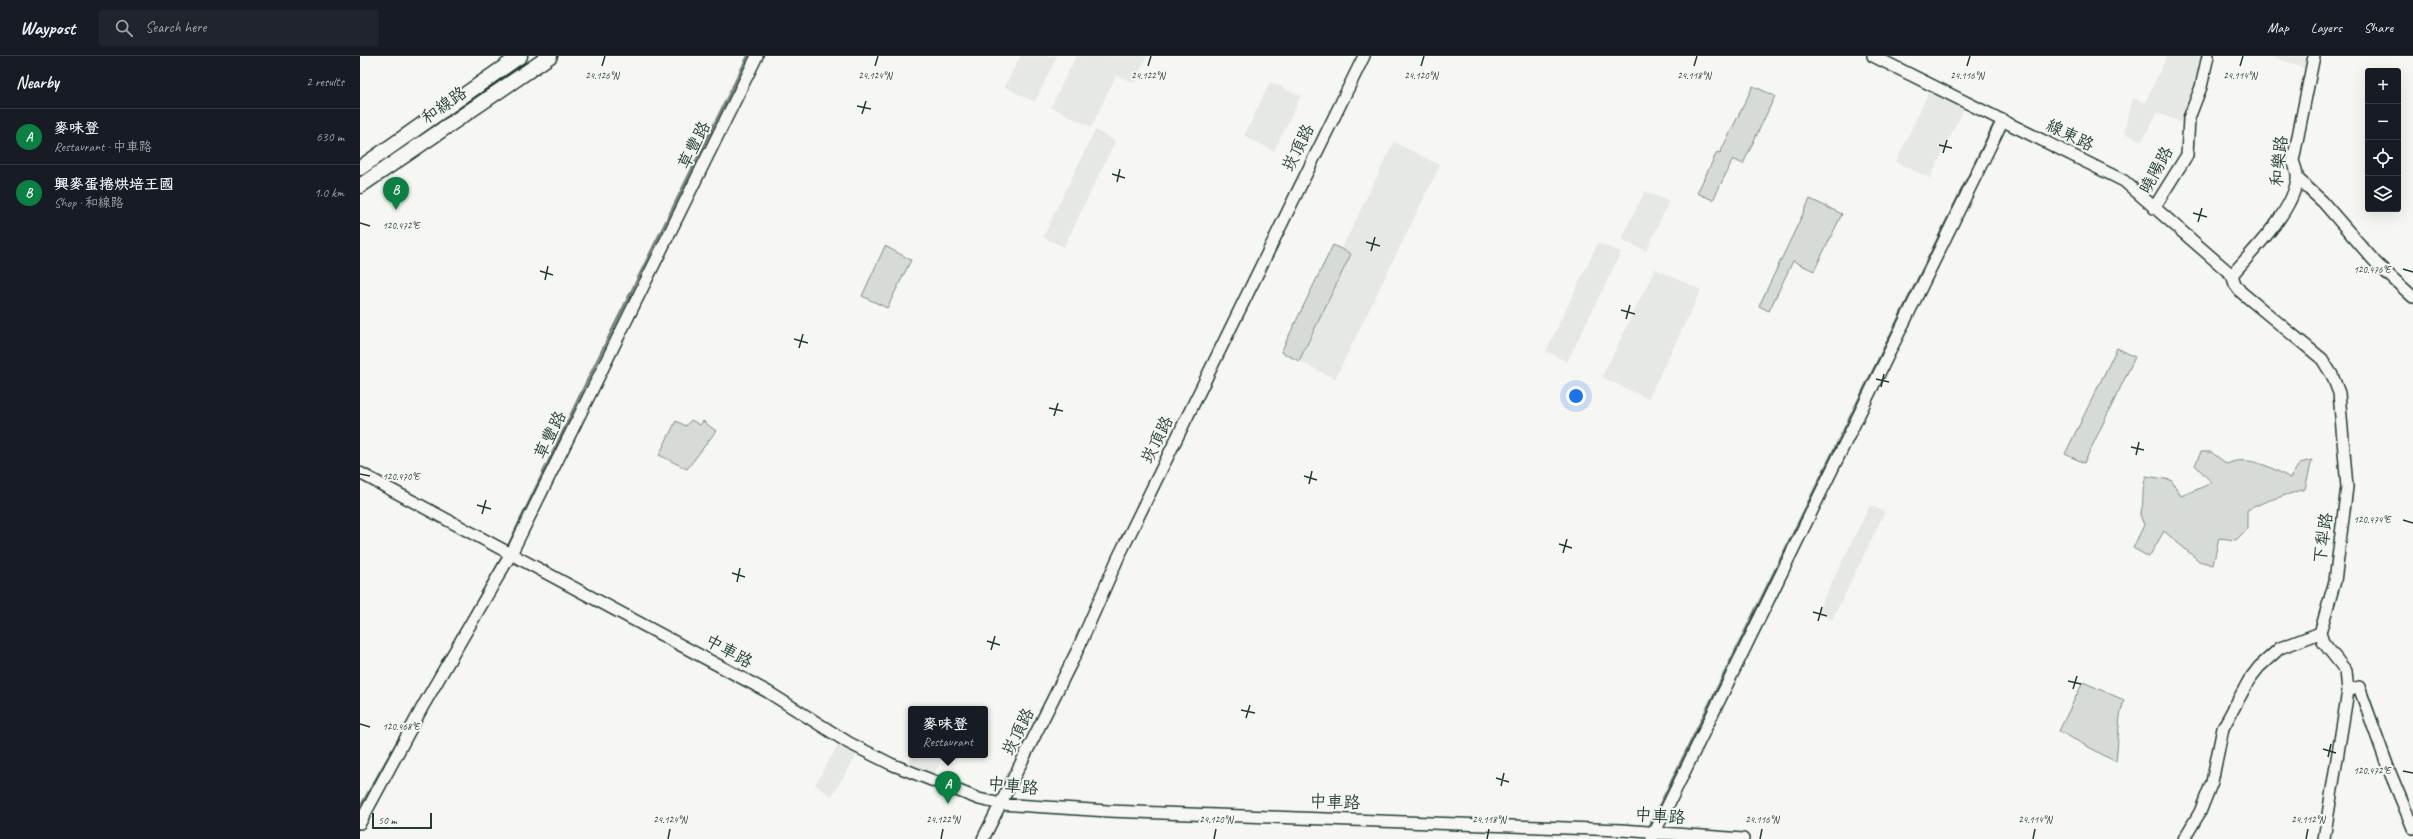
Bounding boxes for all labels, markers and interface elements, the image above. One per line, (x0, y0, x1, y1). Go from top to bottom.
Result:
search box (99, 10, 379, 46)
text: Waypost (20, 16, 75, 40)
icon: search (113, 17, 135, 39)
text: Search here (145, 18, 206, 37)
text: Map (2267, 19, 2289, 36)
text: Layers (2311, 19, 2342, 36)
text: Share (2364, 19, 2393, 36)
map controls (2365, 68, 2401, 212)
button: + (2365, 68, 2401, 104)
text: 24.126°N (585, 69, 621, 82)
text: 24.124°N (858, 69, 894, 82)
text: 24.122°N (1131, 69, 1167, 82)
text: 24.120°N (1404, 69, 1440, 82)
text: 24.118°N (1677, 69, 1713, 82)
text: 24.116°N (1950, 69, 1986, 82)
text: 24.114°N (2223, 69, 2259, 82)
text: Nearby (16, 72, 59, 93)
text: 2 results (306, 74, 344, 90)
street label: 和線路 (417, 82, 471, 128)
button: − (2365, 104, 2401, 140)
street label: 線東路 (2042, 114, 2098, 156)
street label: 草豐路 (673, 118, 715, 172)
text: 麥味登 (54, 119, 99, 138)
street label: 崁頂路 (1277, 120, 1319, 176)
text: A (26, 129, 32, 145)
text: 630 m (316, 129, 344, 145)
street label: 和樂路 (2266, 135, 2292, 187)
text: Restaurant · 中車路 (54, 139, 152, 155)
button: locate (2365, 140, 2401, 176)
street label: 曉陽路 (2134, 143, 2178, 197)
text: 興麥蛋捲烘培王國 (54, 175, 174, 194)
button: layers (2365, 176, 2401, 212)
pin: B (383, 177, 409, 210)
text: B (26, 185, 32, 201)
text: 1.0 km (314, 185, 344, 201)
text: Shop · 和線路 (54, 195, 124, 211)
text: 120.472°E (382, 219, 421, 232)
text: 120.476°E (2353, 263, 2392, 276)
your location (1566, 386, 1586, 406)
street label: 草豐路 (529, 407, 571, 463)
street label: 崁頂路 (1136, 412, 1178, 468)
text: 120.470°E (382, 470, 421, 483)
street label: 下犁路 (2309, 511, 2337, 565)
text: 120.474°E (2353, 513, 2392, 526)
street label: 中車路 (702, 629, 756, 673)
street label: 崁頂路 (997, 704, 1039, 760)
popup (908, 706, 988, 758)
text: 麥味登 (923, 715, 968, 734)
text: 120.468°E (382, 720, 421, 733)
text: Restaurant (923, 734, 973, 750)
text: 120.472°E (2353, 764, 2392, 777)
pin: A (935, 771, 961, 804)
street label: 中車路 (987, 773, 1039, 799)
street label: 中車路 (1309, 791, 1361, 813)
street label: 中車路 (1634, 804, 1686, 828)
scale bar (372, 811, 432, 830)
text: 50 m (378, 813, 397, 827)
text: 24.124°N (653, 813, 689, 826)
text: 24.122°N (926, 813, 962, 826)
text: 24.120°N (1199, 813, 1235, 826)
text: 24.118°N (1472, 813, 1508, 826)
text: 24.116°N (1745, 813, 1781, 826)
text: 24.114°N (2018, 813, 2054, 826)
text: 24.112°N (2291, 813, 2327, 826)

